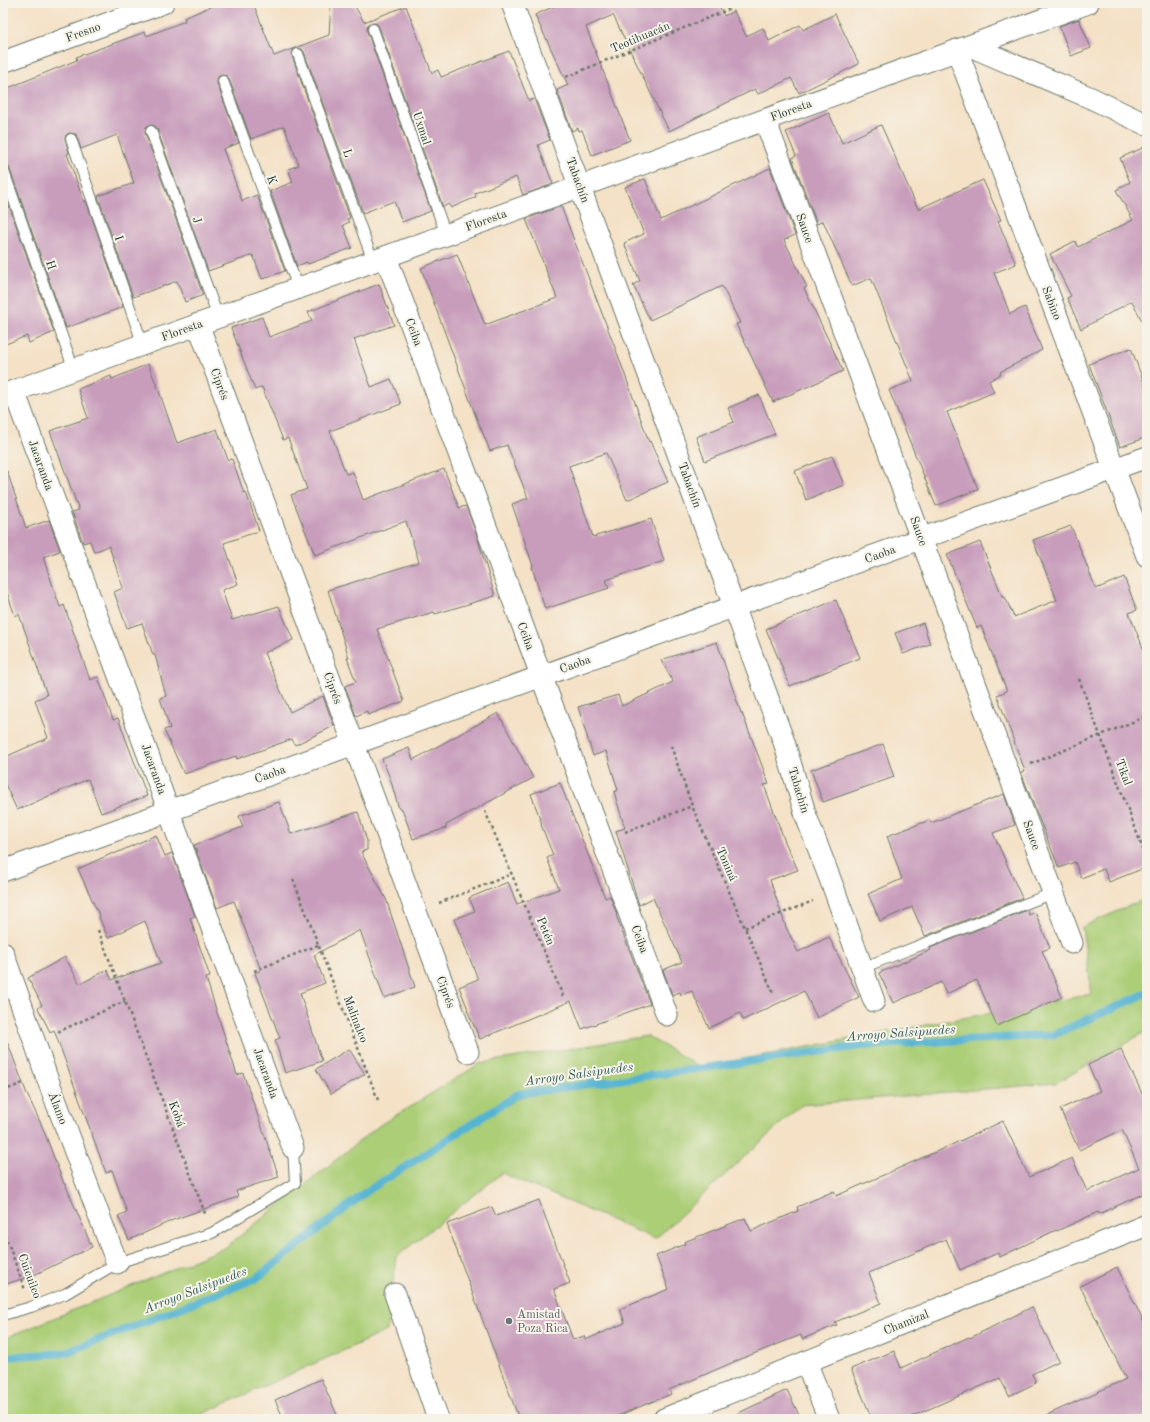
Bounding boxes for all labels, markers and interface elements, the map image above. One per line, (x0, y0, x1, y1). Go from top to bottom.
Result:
street label: Teotihuacán (609, 20, 672, 56)
street label: Fresno (64, 21, 102, 45)
street label: Floresta (769, 98, 814, 124)
street label: Uxmal (410, 110, 432, 146)
street label: L (340, 148, 354, 159)
street label: Tabachín (563, 156, 591, 205)
street label: K (264, 174, 278, 187)
street label: Floresta (464, 208, 509, 234)
street label: Sauce (793, 212, 815, 245)
street label: J (189, 215, 203, 226)
street label: I (112, 234, 125, 243)
street label: H (43, 259, 57, 272)
street label: Sabino (1039, 285, 1063, 322)
street label: Ceiba (402, 317, 424, 348)
street label: Floresta (160, 318, 205, 344)
street label: Ciprés (208, 367, 230, 402)
street label: Jacaranda (25, 438, 55, 492)
street label: Tabachín (675, 461, 703, 510)
street label: Sauce (907, 515, 929, 548)
street label: Caoba (863, 544, 897, 566)
street label: Ceiba (514, 621, 536, 652)
street label: Caoba (558, 654, 592, 676)
street label: Ciprés (321, 671, 343, 706)
street label: Jacaranda (138, 742, 168, 796)
street label: Tikal (1113, 758, 1134, 787)
street label: Caoba (253, 764, 287, 786)
street label: Tabachín (785, 766, 811, 815)
street label: Sauce (1020, 819, 1042, 852)
street label: Toniná (713, 846, 739, 883)
street label: Petén (534, 916, 557, 948)
street label: Ceiba (628, 924, 650, 955)
street label: Ciprés (434, 975, 456, 1010)
street label: Malinalco (341, 994, 370, 1045)
water label: Arroyo Salsipuedes (845, 1023, 956, 1044)
street label: Jacaranda (250, 1046, 280, 1100)
water label: Arroyo Salsipuedes (523, 1060, 635, 1089)
street label: Álamo (45, 1089, 72, 1126)
street label: Kobá (166, 1100, 187, 1129)
street label: Cuicuilco (15, 1252, 43, 1301)
water label: Arroyo Salsipuedes (141, 1265, 249, 1316)
street label: Chamizal (882, 1308, 931, 1337)
place label: Amistad Poza Rica (517, 1309, 568, 1335)
marker: Amistad Poza Rica (504, 1316, 514, 1326)

